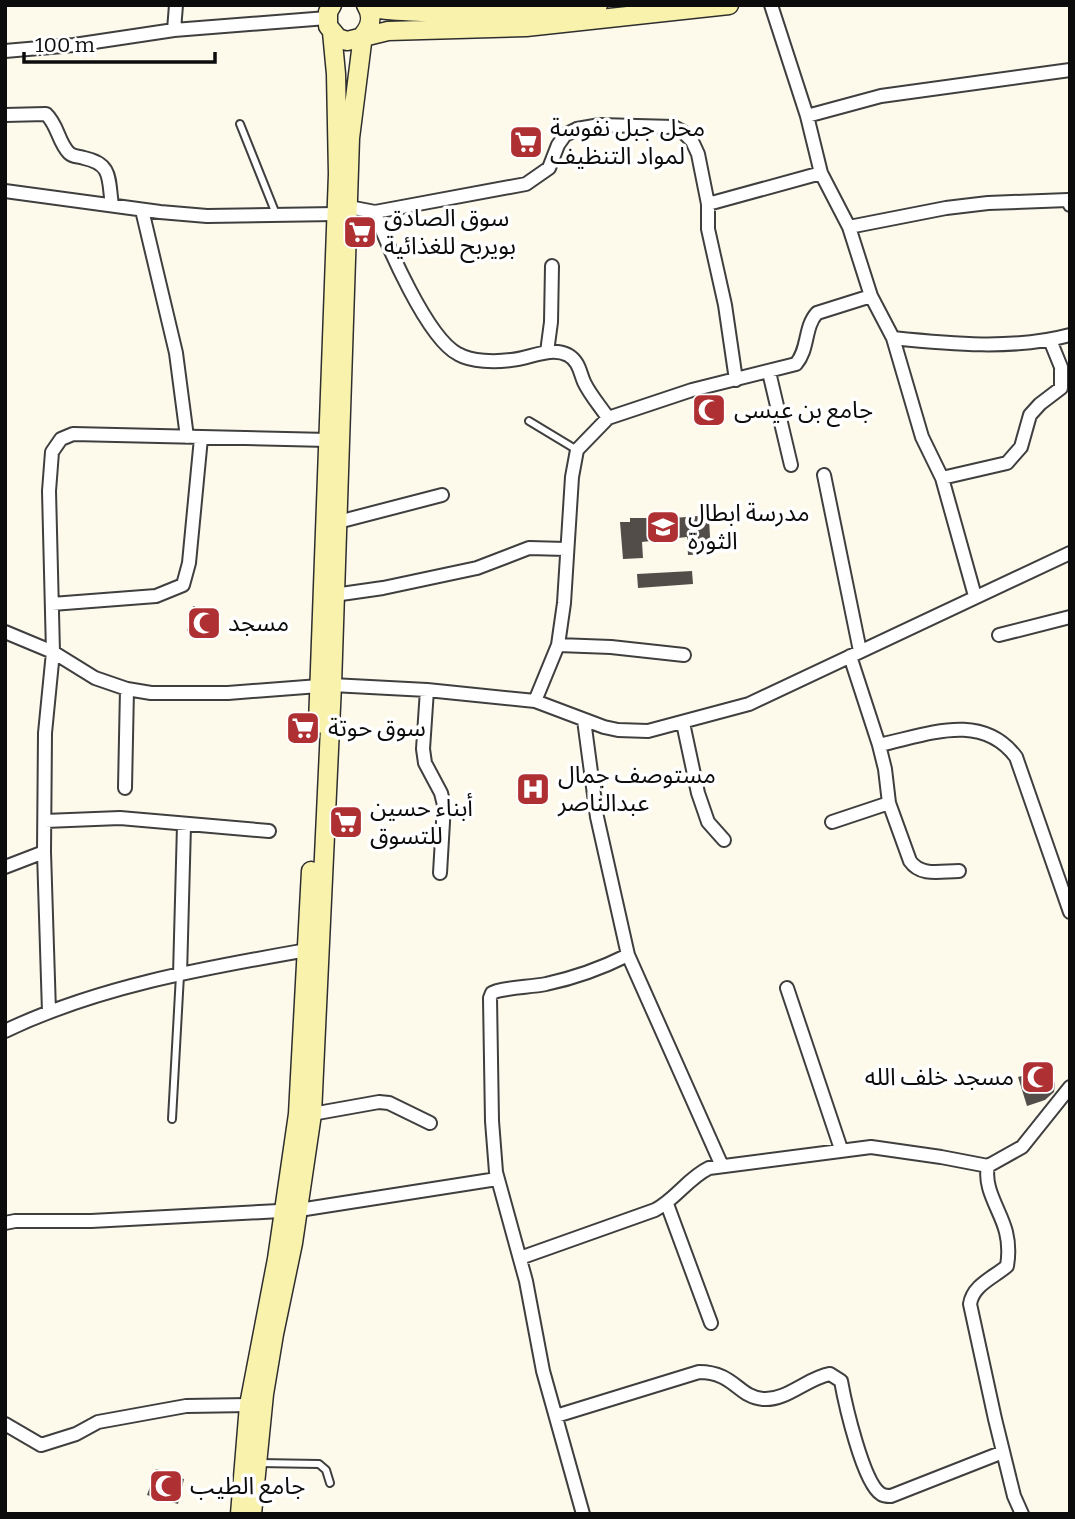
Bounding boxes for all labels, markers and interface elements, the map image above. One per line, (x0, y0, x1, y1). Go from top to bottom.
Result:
scale bar (24, 21, 215, 65)
text: 100 m (35, 32, 95, 58)
place label: محل جبل نفوسة لمواد التنظيف (550, 114, 705, 170)
supermarket icon: محل جبل نفوسة لمواد التنظيف (507, 123, 545, 161)
place label: سوق الصادق بويربح للغذائية (384, 204, 516, 263)
supermarket icon: سوق الصادق بويربح للغذائية (341, 213, 379, 251)
mosque icon: جامع بن عيسى (690, 391, 728, 429)
place label: جامع بن عيسى (734, 396, 873, 427)
place label: مدرسة ابطال الثورة (688, 499, 810, 555)
school or university icon: مدرسة ابطال الثورة (644, 508, 682, 546)
mosque icon: مسجد (185, 604, 223, 642)
place label: مسجد (228, 609, 289, 637)
supermarket icon: سوق حوتة (284, 709, 322, 747)
place label: سوق حوتة (328, 714, 426, 742)
place label: مستوصف جمال عبدالناصر (557, 761, 716, 817)
hospital icon: مستوصف جمال عبدالناصر (514, 770, 552, 808)
place label: أبناء حسين للتسوق (370, 792, 473, 850)
supermarket icon: أبناء حسين للتسوق (327, 803, 365, 841)
mosque icon: مسجد خلف الله (1019, 1058, 1057, 1096)
place label: مسجد خلف الله (865, 1063, 1014, 1091)
mosque icon: جامع الطيب (147, 1467, 185, 1505)
place label: جامع الطيب (190, 1472, 305, 1503)

